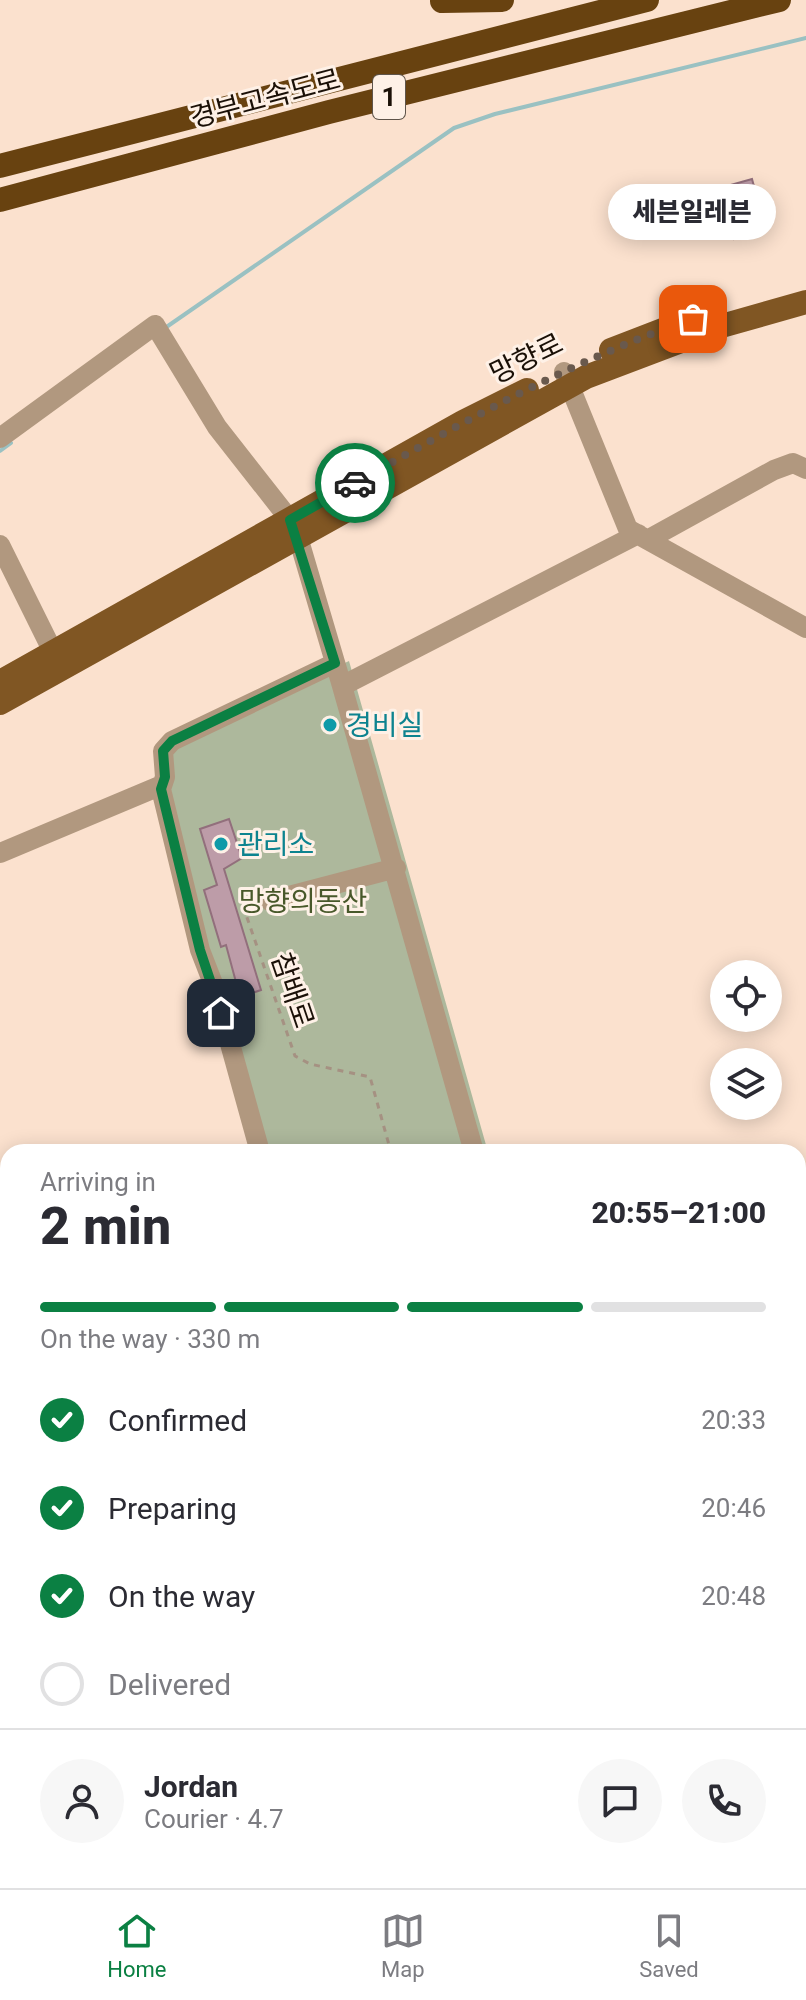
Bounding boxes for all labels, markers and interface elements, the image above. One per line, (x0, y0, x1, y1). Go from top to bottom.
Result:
street label: 경부고속도로 (186, 63, 344, 134)
road number: 1 (373, 75, 405, 119)
callout: 세븐일레븐 (609, 183, 777, 239)
text: 세븐일레븐 (632, 197, 752, 227)
pin (659, 285, 727, 353)
icon: bag (671, 297, 715, 341)
street label: 망향로 (484, 327, 568, 390)
courier (315, 443, 395, 523)
icon: car (333, 461, 377, 505)
place label: 경비실 (346, 709, 423, 742)
marker: 경비실 (321, 716, 339, 734)
place label: 관리소 (237, 828, 314, 861)
marker: 관리소 (212, 835, 230, 853)
park label: 망향의동산 (239, 885, 367, 918)
street label: 참배로 (264, 948, 321, 1032)
map controls (710, 960, 782, 1120)
button: locate (710, 960, 782, 1032)
pin (187, 979, 255, 1047)
icon: home (199, 991, 243, 1035)
button: layers (710, 1048, 782, 1120)
text: Arriving in (40, 1167, 156, 1197)
text: 20:55–21:00 (591, 1195, 766, 1230)
text: 2 min (40, 1196, 171, 1257)
text: On the way · 330 m (40, 1324, 260, 1354)
icon: check (40, 1398, 84, 1442)
text: Confirmed (108, 1403, 247, 1438)
text: 20:33 (701, 1405, 766, 1435)
icon: check (40, 1486, 84, 1530)
text: Preparing (108, 1491, 237, 1526)
text: 20:46 (701, 1493, 766, 1523)
icon: check (40, 1574, 84, 1618)
text: On the way (108, 1579, 255, 1614)
text: 20:48 (701, 1581, 766, 1611)
text: Delivered (108, 1667, 231, 1702)
button: person (40, 1759, 124, 1843)
button: chat (578, 1759, 662, 1843)
button: phone (682, 1759, 766, 1843)
text: Jordan (144, 1769, 238, 1804)
text: Courier · 4.7 (144, 1804, 284, 1834)
tab: Home (107, 1909, 166, 1982)
tab: Map (381, 1909, 425, 1982)
tab: Saved (639, 1909, 699, 1982)

